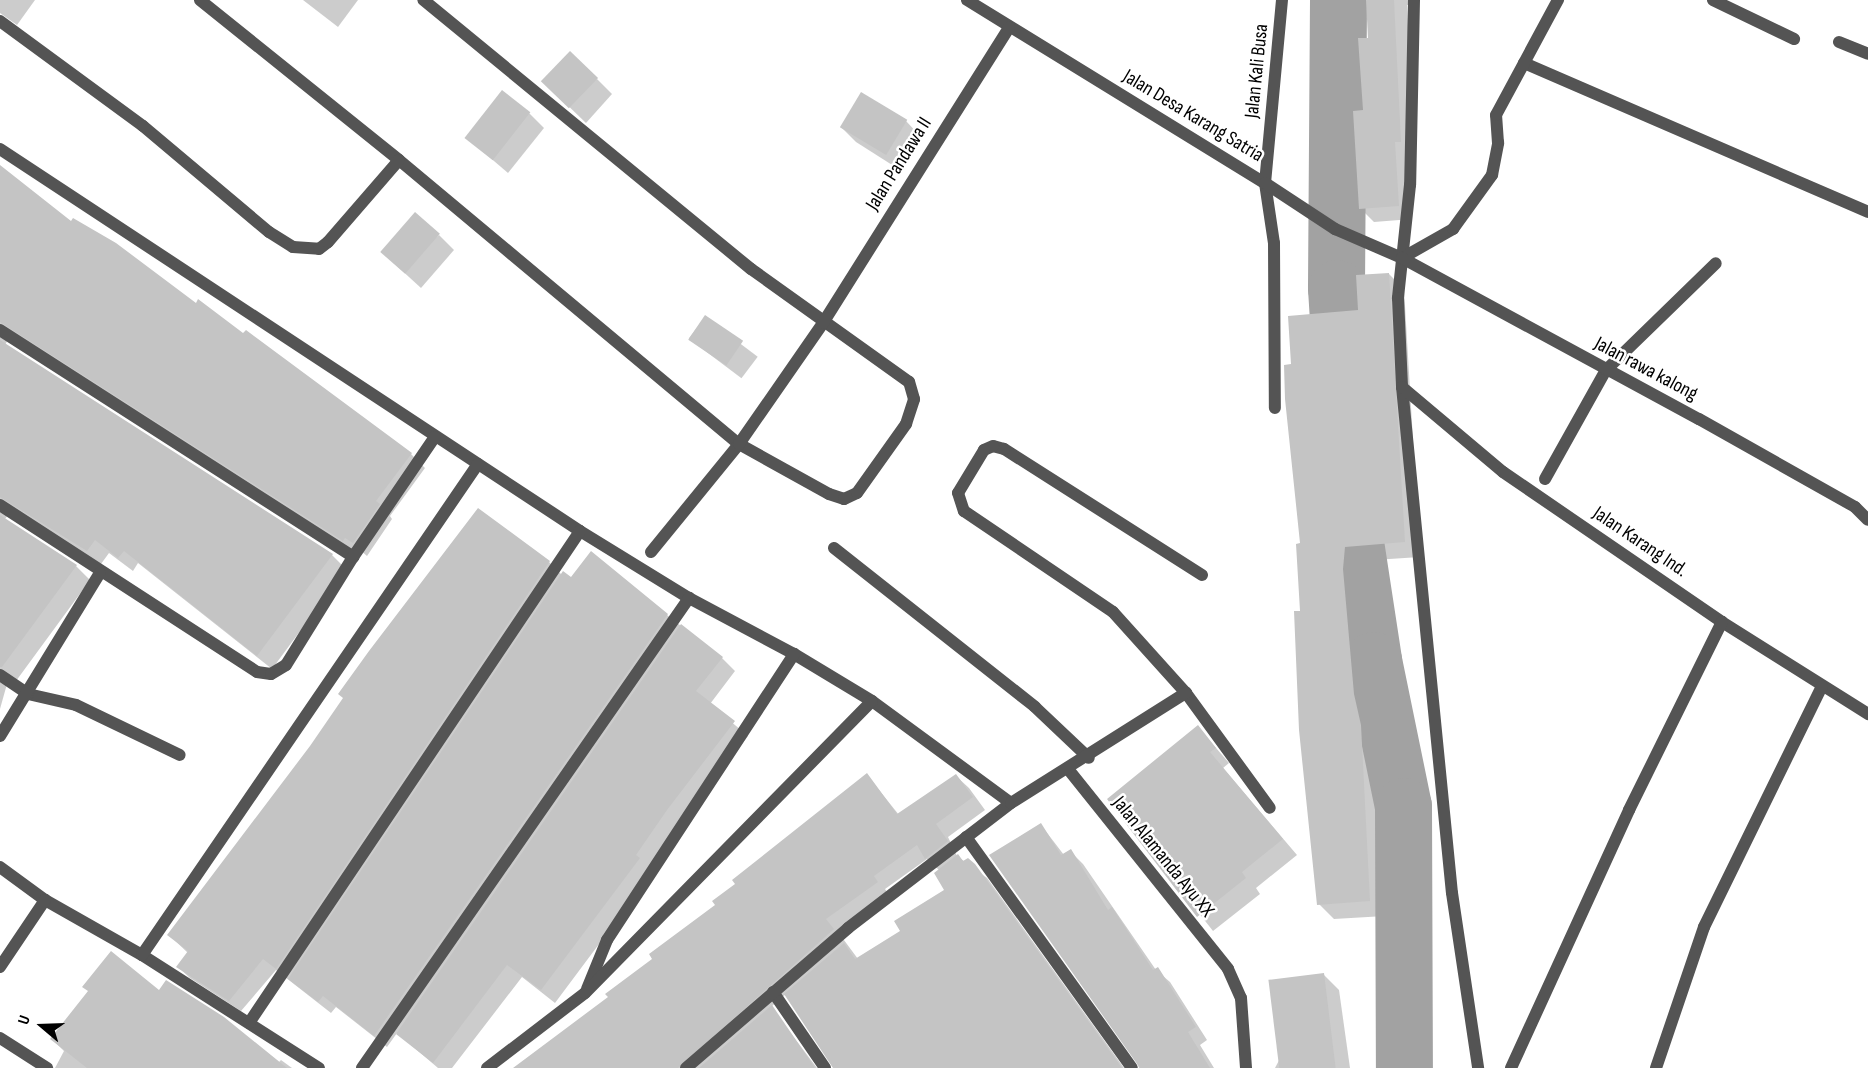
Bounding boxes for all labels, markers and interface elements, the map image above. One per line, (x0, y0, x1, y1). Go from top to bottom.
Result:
street label: Jalan Kali Busa (1240, 23, 1274, 119)
street label: Jalan Desa Karang Satria (1118, 65, 1268, 167)
street label: Jalan Pandawa II (861, 113, 937, 215)
street label: Jalan rawa kalong (1590, 332, 1702, 406)
street label: Jalan Karang Ind. (1588, 502, 1692, 582)
street label: Jalan Alamanda Ayu XX (1107, 792, 1219, 922)
north arrow (12, 996, 72, 1056)
text: U (14, 1013, 35, 1027)

